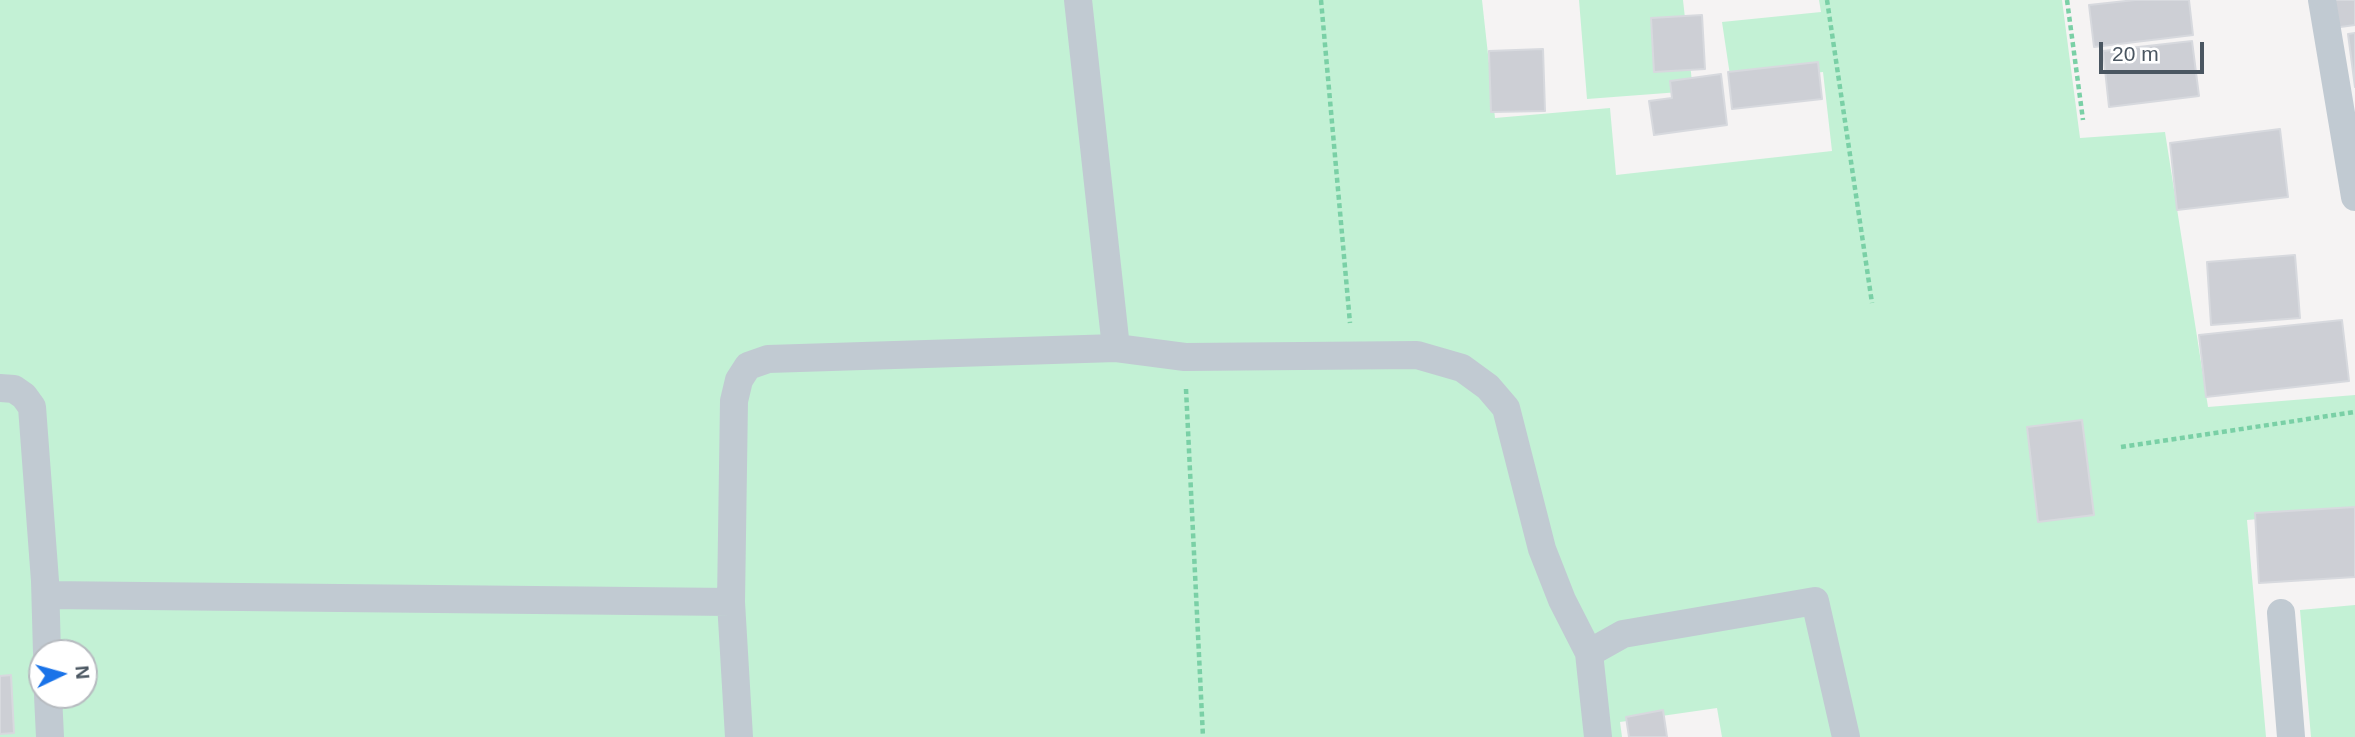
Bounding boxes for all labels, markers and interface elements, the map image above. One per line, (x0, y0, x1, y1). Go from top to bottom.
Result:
scale bar (2103, 28, 2208, 72)
text: 20 m (2112, 42, 2159, 65)
north arrow (28, 639, 98, 709)
text: N (71, 665, 93, 680)

